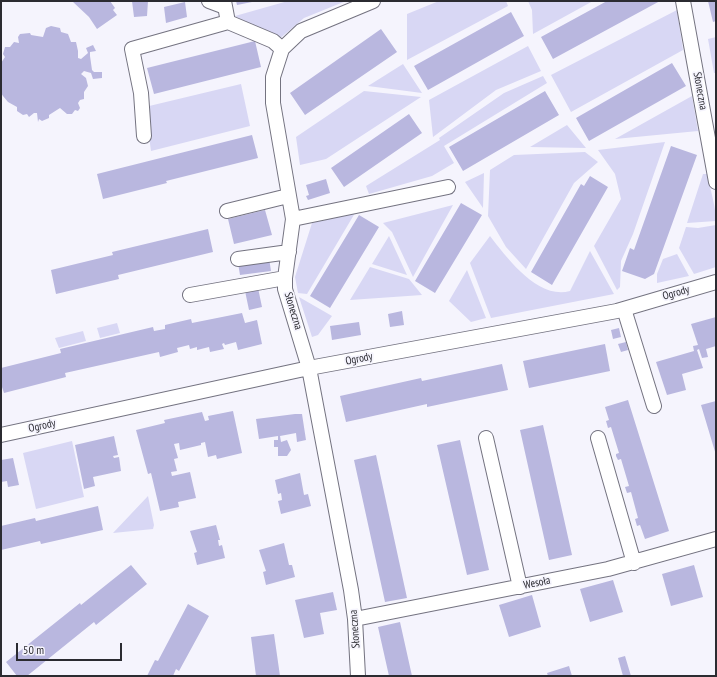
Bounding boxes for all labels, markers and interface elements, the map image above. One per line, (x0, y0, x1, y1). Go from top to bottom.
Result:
street label: Słoneczna (690, 71, 710, 111)
street label: Ogrody (661, 283, 691, 303)
street label: Słoneczna (281, 291, 305, 331)
street label: Ogrody (344, 350, 374, 368)
street label: Ogrody (27, 417, 57, 435)
street label: Wesoła (522, 574, 552, 592)
street label: Słoneczna (347, 609, 363, 649)
scale bar (18, 635, 124, 661)
text: 50 m (23, 642, 44, 657)

